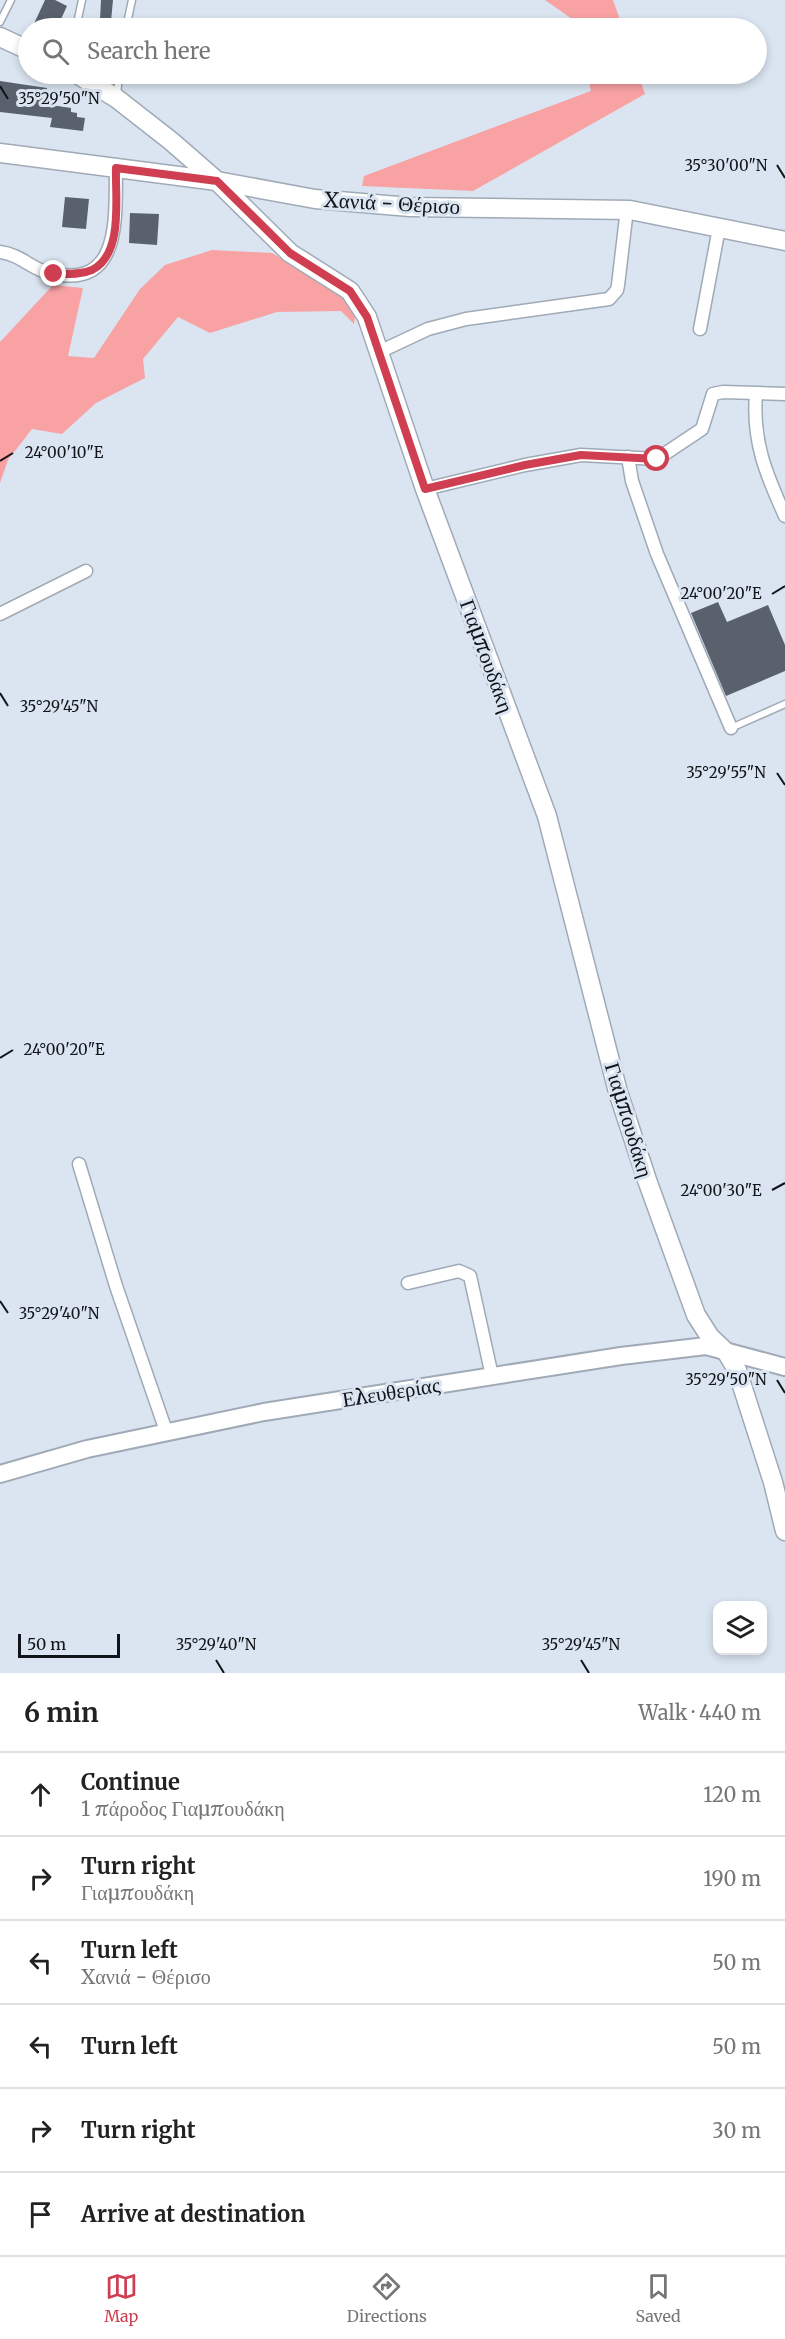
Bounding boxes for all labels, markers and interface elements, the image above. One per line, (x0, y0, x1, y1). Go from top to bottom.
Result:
search box (18, 18, 767, 84)
icon: search (39, 35, 72, 68)
text: Search here (87, 37, 210, 65)
text: 35°29'50"N (18, 89, 100, 108)
text: 35°30'00"N (685, 156, 768, 175)
street label: Χανιά - Θέρισο (323, 186, 461, 220)
route end (40, 260, 66, 286)
text: 24°00'10"E (25, 443, 104, 462)
route start (643, 445, 669, 471)
text: 24°00'20"E (680, 584, 762, 603)
street label: Γιαμπουδάκη (454, 595, 520, 717)
text: 35°29'45"N (20, 697, 99, 716)
text: 35°29'55"N (686, 763, 766, 782)
text: 24°00'20"E (23, 1040, 105, 1059)
street label: Γιαμπουδάκη (599, 1059, 659, 1181)
text: 24°00'30"E (681, 1181, 762, 1200)
text: 35°29'40"N (19, 1304, 100, 1323)
text: 35°29'50"N (685, 1370, 767, 1389)
street label: Ελευθερίας (340, 1371, 442, 1413)
map controls (713, 1601, 767, 1655)
button: layers (713, 1601, 767, 1655)
scale bar (18, 1631, 120, 1658)
text: 50 m (27, 1634, 66, 1654)
text: 35°29'40"N (176, 1635, 257, 1654)
text: 35°29'45"N (542, 1635, 621, 1654)
text: 6 min (24, 1696, 99, 1729)
text: Walk · 440 m (639, 1700, 761, 1725)
text: Continue (81, 1768, 180, 1796)
icon: ahead (24, 1778, 57, 1811)
text: 120 m (703, 1782, 761, 1807)
text: 1 πάροδος Γιαμπουδάκη (81, 1796, 285, 1821)
text: Turn right (81, 1852, 195, 1880)
icon: right (24, 1862, 57, 1895)
text: 190 m (703, 1866, 761, 1891)
text: Γιαμπουδάκη (81, 1880, 194, 1905)
text: Turn left (81, 1936, 178, 1964)
icon: left (24, 1946, 57, 1979)
text: 50 m (712, 1950, 761, 1975)
text: Χανιά - Θέρισο (81, 1964, 211, 1989)
icon: left (24, 2030, 57, 2063)
text: Turn left (81, 2032, 178, 2060)
text: 50 m (712, 2034, 761, 2059)
icon: right (24, 2114, 57, 2147)
text: Turn right (81, 2116, 195, 2144)
text: 30 m (712, 2118, 761, 2143)
icon: arrive (24, 2198, 57, 2231)
text: Arrive at destination (81, 2200, 305, 2228)
tab: Map (104, 2270, 138, 2326)
tab: Directions (347, 2270, 427, 2326)
tab: Saved (635, 2270, 681, 2326)

